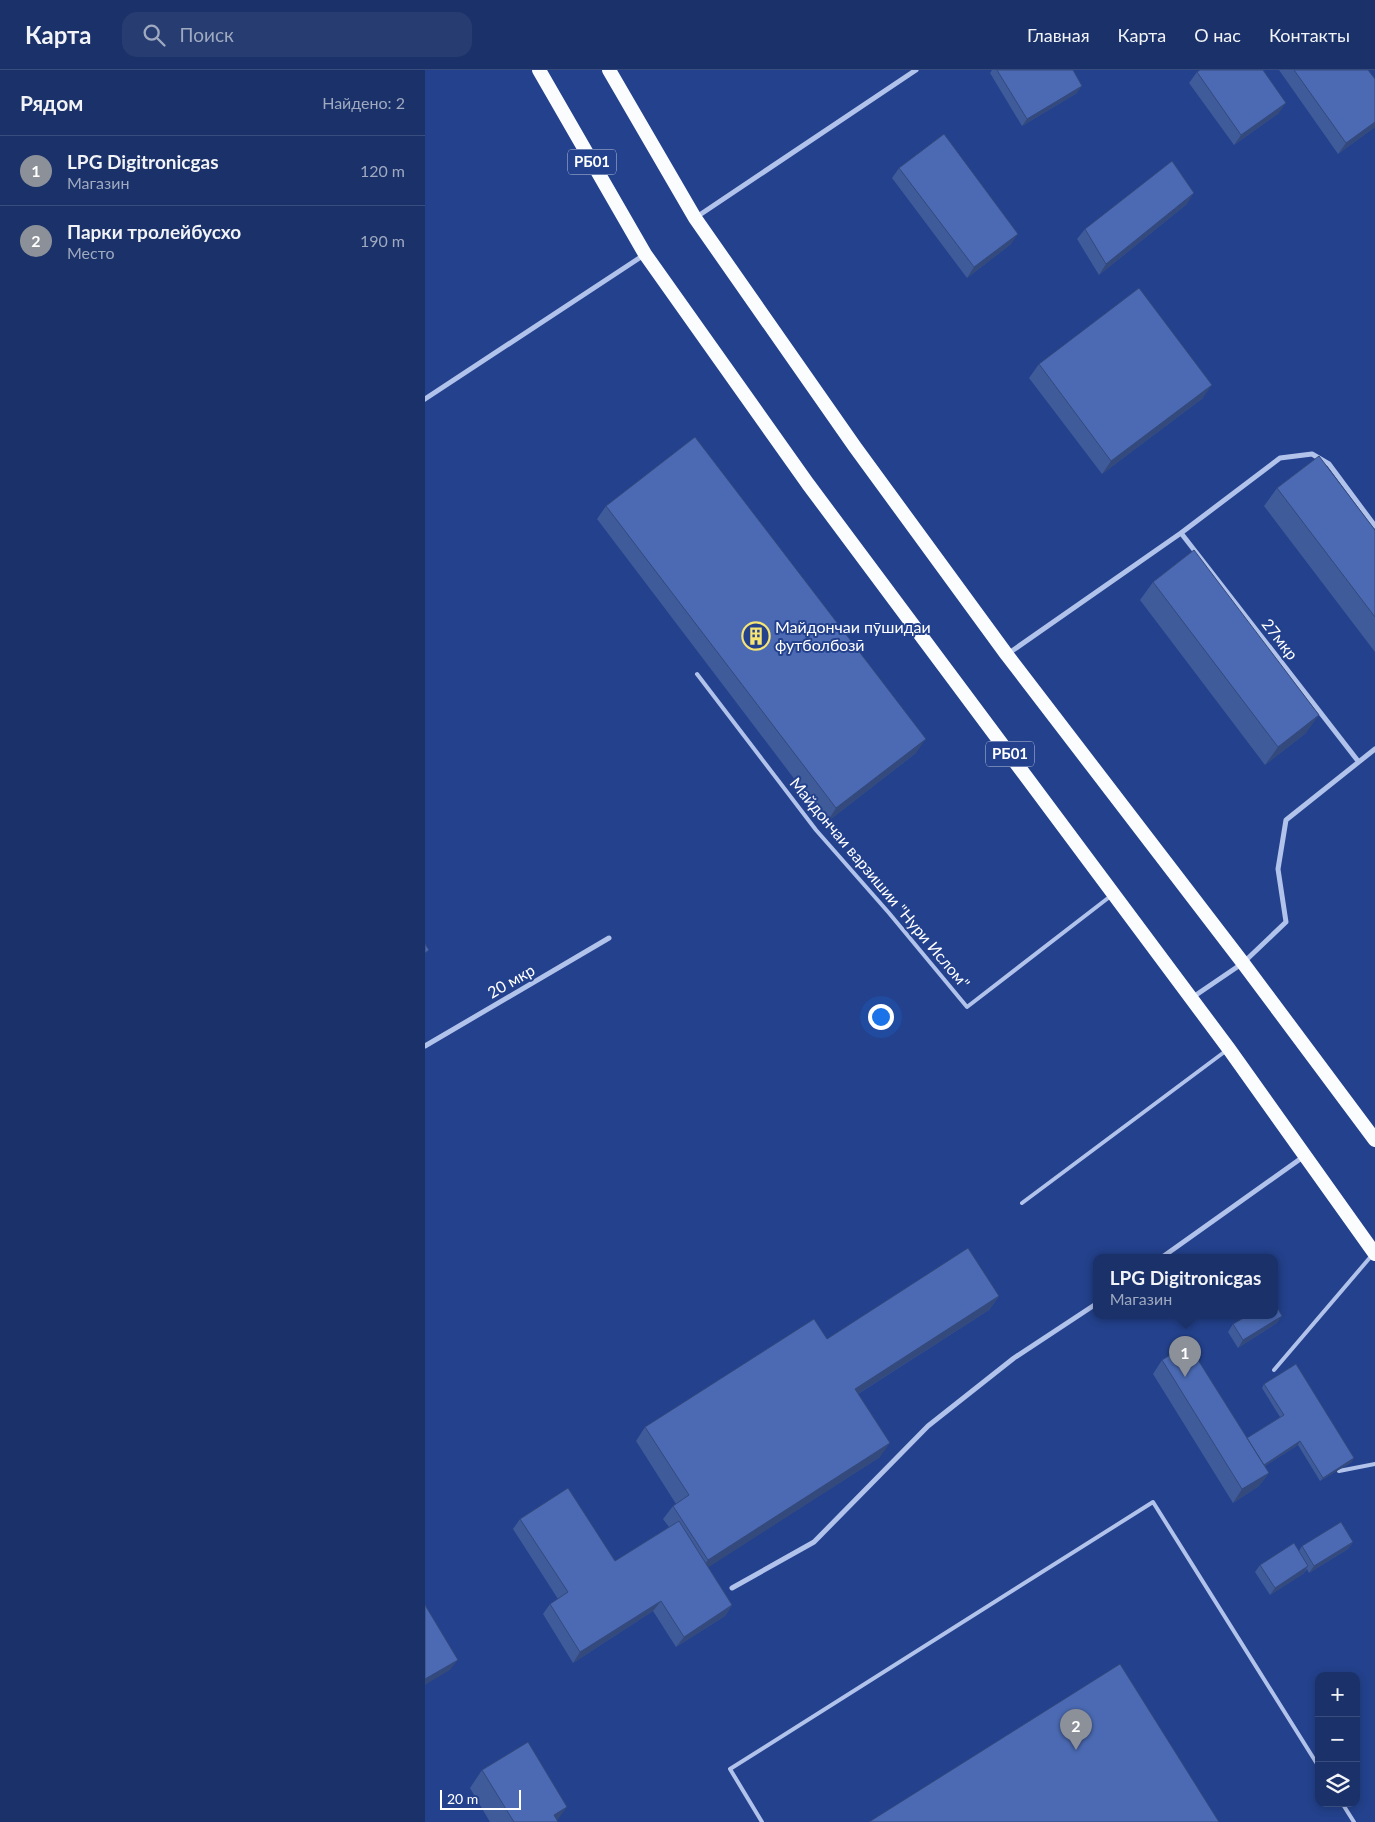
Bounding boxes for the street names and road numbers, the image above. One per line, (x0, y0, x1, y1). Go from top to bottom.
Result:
road number: РБ01 (568, 150, 616, 174)
street label: 27мкр (1258, 614, 1302, 663)
road number: РБ01 (986, 742, 1034, 766)
street label: Майдончаи варзишии "Нури Ислом" (786, 773, 974, 992)
street label: 20 мкр (484, 960, 538, 1002)

